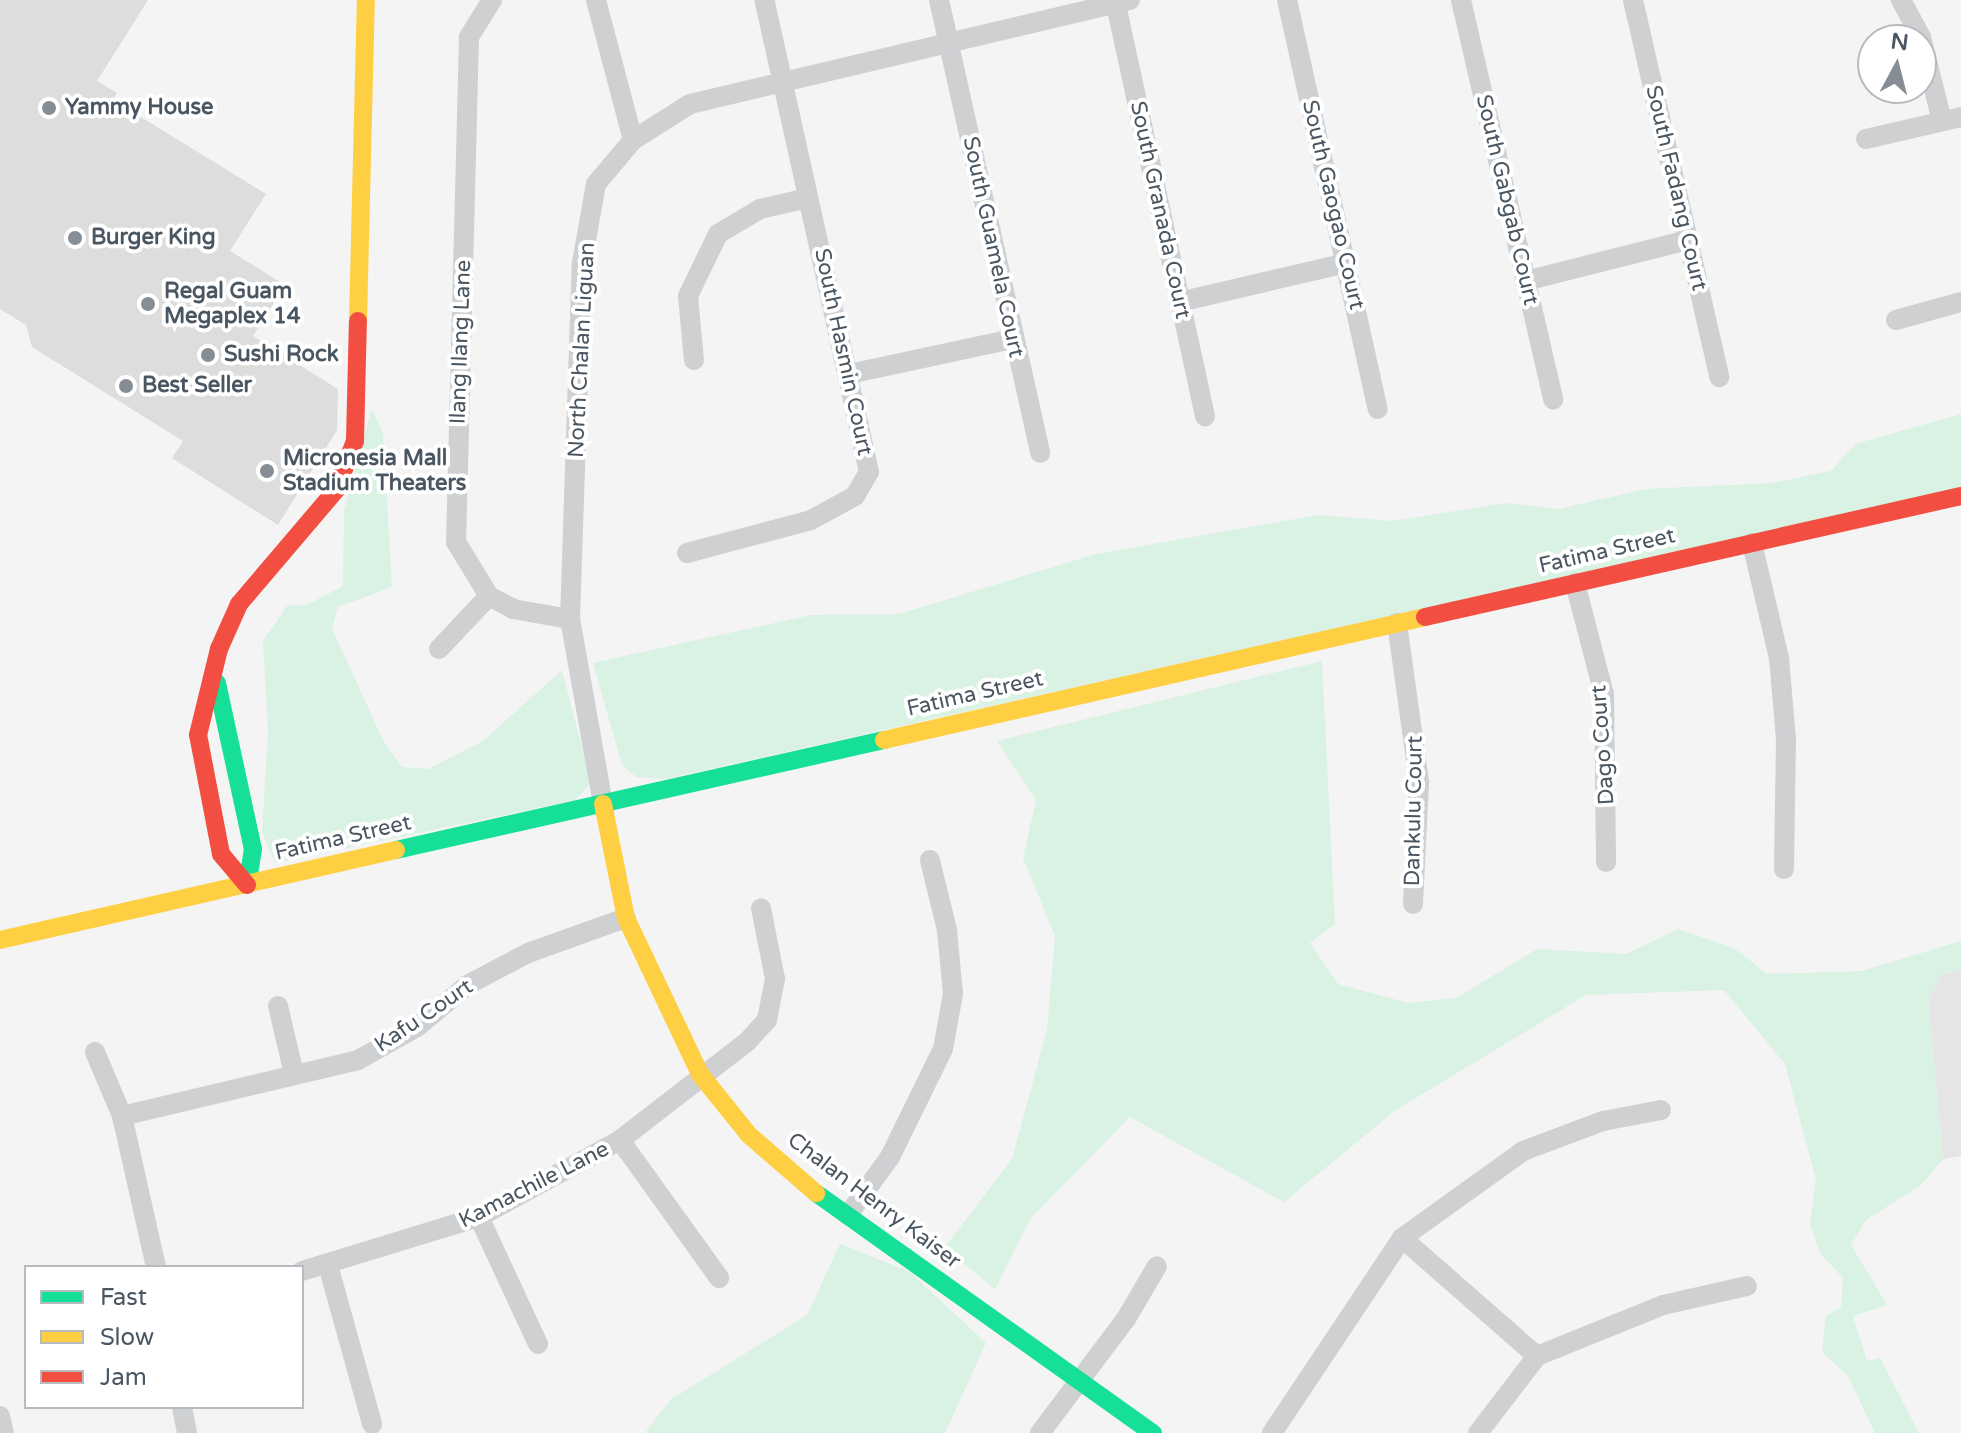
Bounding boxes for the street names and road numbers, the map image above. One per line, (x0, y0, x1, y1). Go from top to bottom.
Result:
street label: South Fadang Court (1640, 83, 1712, 293)
street label: South Gabgab Court (1470, 92, 1544, 308)
street label: South Gaogao Court (1296, 98, 1370, 312)
street label: South Granada Court (1124, 99, 1196, 321)
street label: South Guamela Court (957, 134, 1029, 360)
street label: North Chalan Liguan (563, 242, 601, 458)
street label: South Hasmin Court (808, 246, 878, 458)
street label: Ilang Ilang Lane (445, 259, 477, 425)
street label: Fatima Street (1536, 523, 1678, 579)
street label: Fatima Street (904, 666, 1046, 722)
street label: Dago Court (1586, 684, 1620, 806)
street label: Dankulu Court (1399, 735, 1429, 887)
street label: Fatima Street (272, 810, 414, 866)
street label: Kafu Court (370, 973, 478, 1059)
street label: Chalan Henry Kaiser (782, 1127, 966, 1275)
street label: Kamachile Lane (455, 1136, 613, 1234)

